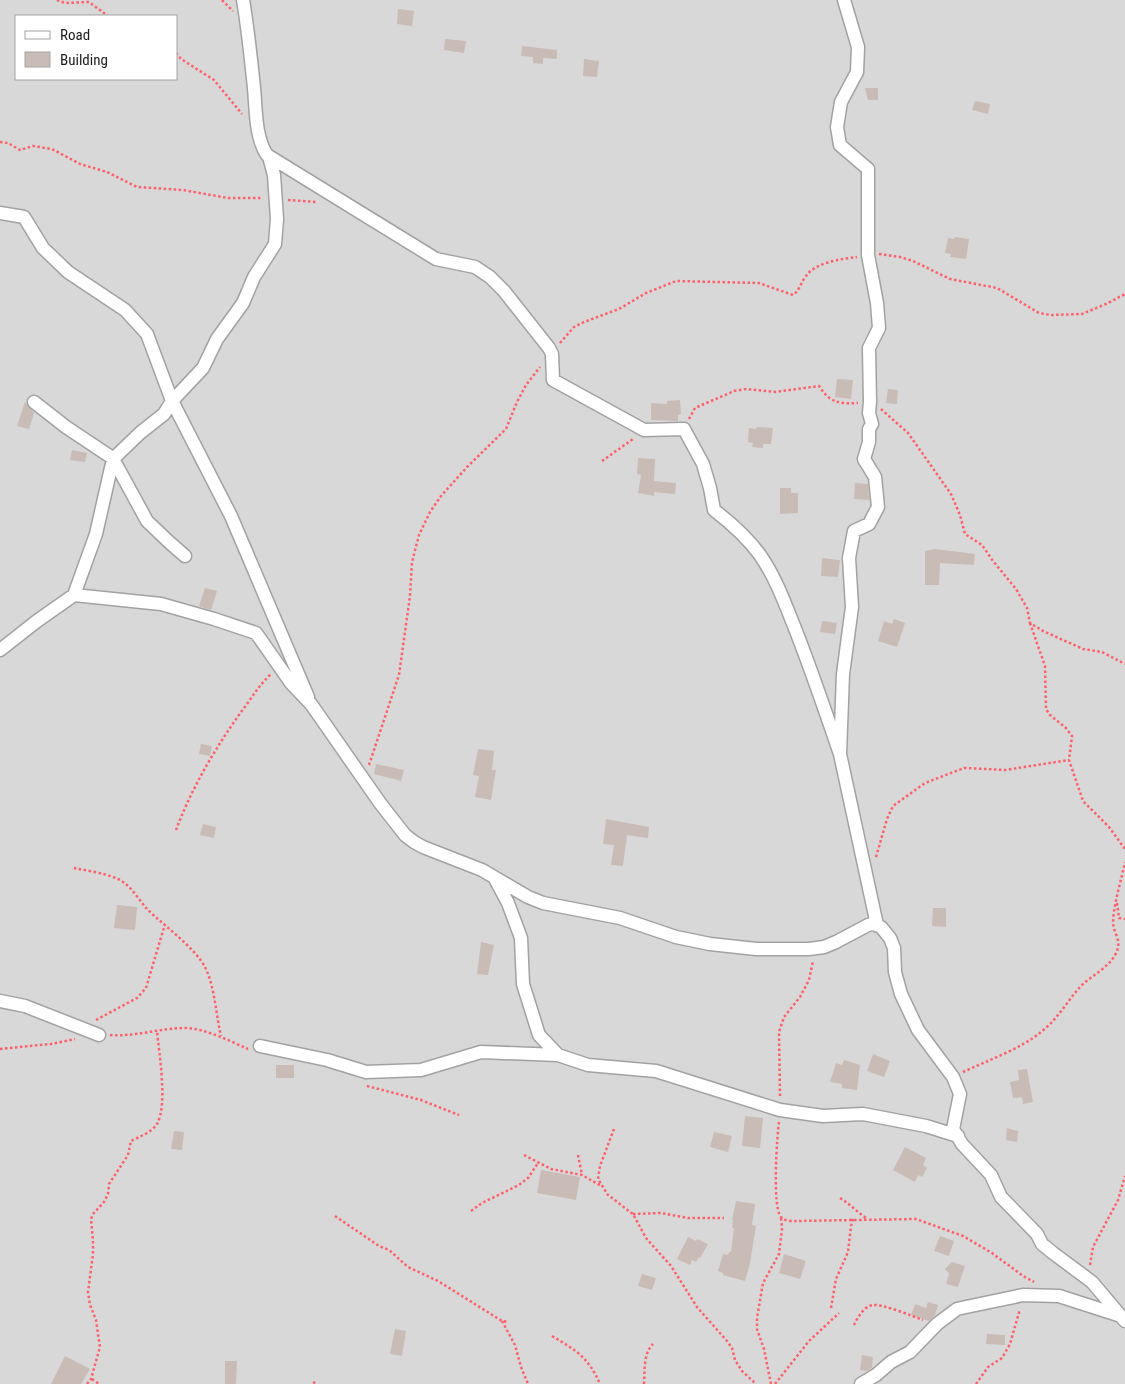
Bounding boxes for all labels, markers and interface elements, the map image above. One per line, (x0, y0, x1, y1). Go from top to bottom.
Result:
legend (15, 15, 178, 80)
text: Road (60, 26, 90, 44)
text: Building (60, 51, 108, 69)

